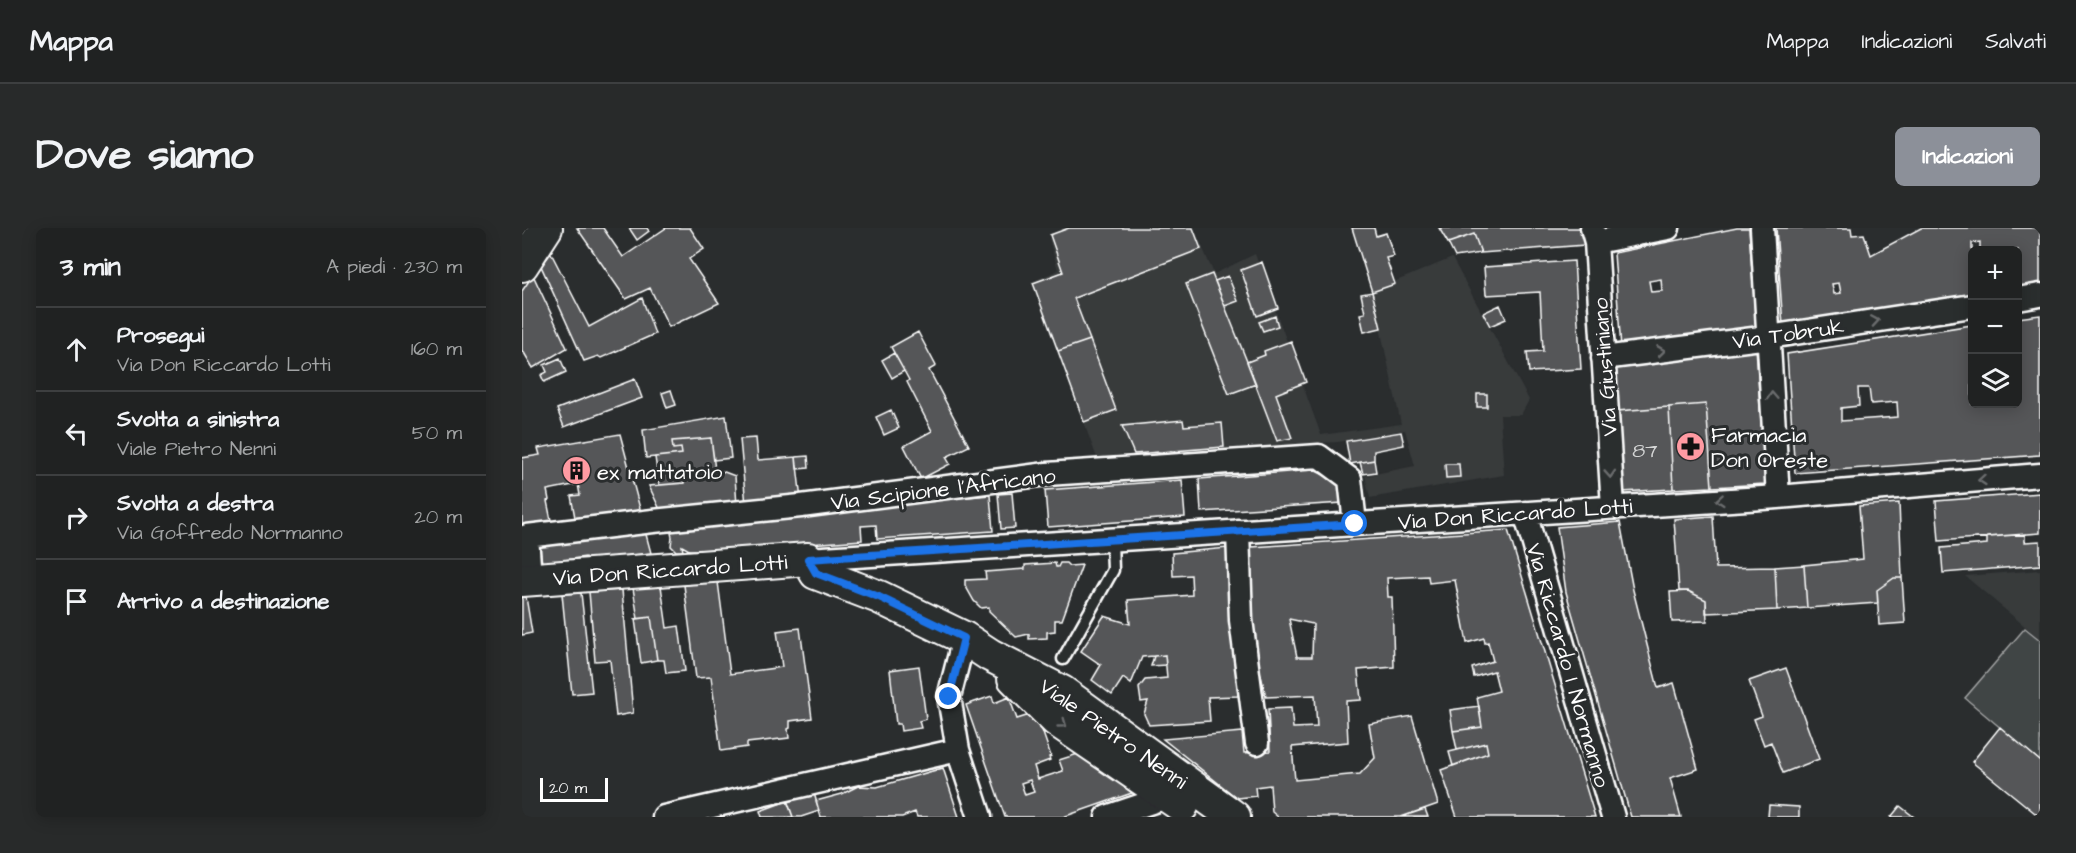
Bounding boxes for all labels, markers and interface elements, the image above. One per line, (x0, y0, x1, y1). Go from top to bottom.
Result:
text: Mappa (30, 22, 113, 61)
text: Mappa (1766, 27, 1829, 56)
text: Indicazioni (1862, 27, 1952, 56)
text: Salvati (1985, 27, 2046, 56)
text: Dove siamo (36, 127, 253, 185)
button: Indicazioni (1895, 127, 2040, 186)
map controls (1968, 246, 2022, 408)
button: + (1968, 246, 2022, 300)
text: 3 min (60, 249, 121, 285)
text: A piedi · 230 m (326, 253, 462, 281)
street label: Via Giustiniano (1585, 296, 1626, 437)
button: − (1968, 300, 2022, 354)
street label: Via Tobruk (1730, 311, 1846, 358)
one-way arrow (1870, 315, 1880, 327)
text: Prosegui (117, 320, 204, 351)
icon: ahead (60, 333, 93, 366)
text: 160 m (411, 335, 462, 363)
one-way arrow (1656, 345, 1666, 357)
text: Via Don Riccardo Lotti (117, 351, 331, 379)
button: layers (1968, 354, 2022, 408)
one-way arrow (1766, 392, 1779, 401)
text: Svolta a sinistra (117, 404, 279, 435)
icon: left (60, 417, 93, 450)
text: 50 m (412, 419, 462, 447)
place label: Farmacia Don Oreste (1711, 420, 1828, 476)
pharmacy icon: Farmacia Don Oreste (1674, 431, 1706, 463)
text: Viale Pietro Nenni (117, 435, 276, 463)
house number: 87 (1632, 437, 1658, 465)
building icon: ex mattatoio (560, 455, 592, 487)
place label: ex mattatoio (597, 457, 723, 488)
street label: Via Scipione l'Africano (829, 460, 1058, 519)
one-way arrow (1604, 470, 1617, 479)
one-way arrow (1977, 473, 1986, 486)
text: Svolta a destra (117, 488, 274, 519)
street label: Via Don Riccardo Lotti (1397, 491, 1633, 538)
one-way arrow (1715, 494, 1724, 507)
icon: right (60, 501, 93, 534)
text: 20 m (414, 503, 462, 531)
route start (1341, 510, 1367, 536)
text: Via Goffredo Normanno (117, 519, 343, 547)
street label: Via Riccardo I Normanno (1518, 540, 1617, 792)
street label: Via Don Riccardo Lotti (552, 547, 788, 594)
icon: arrive (60, 585, 93, 618)
text: Arrivo a destinazione (117, 586, 329, 617)
street label: Viale Pietro Nenni (1033, 671, 1194, 797)
route end (935, 683, 961, 709)
one-way arrow (1056, 717, 1067, 728)
scale bar (540, 775, 608, 802)
text: 20 m (549, 777, 587, 799)

